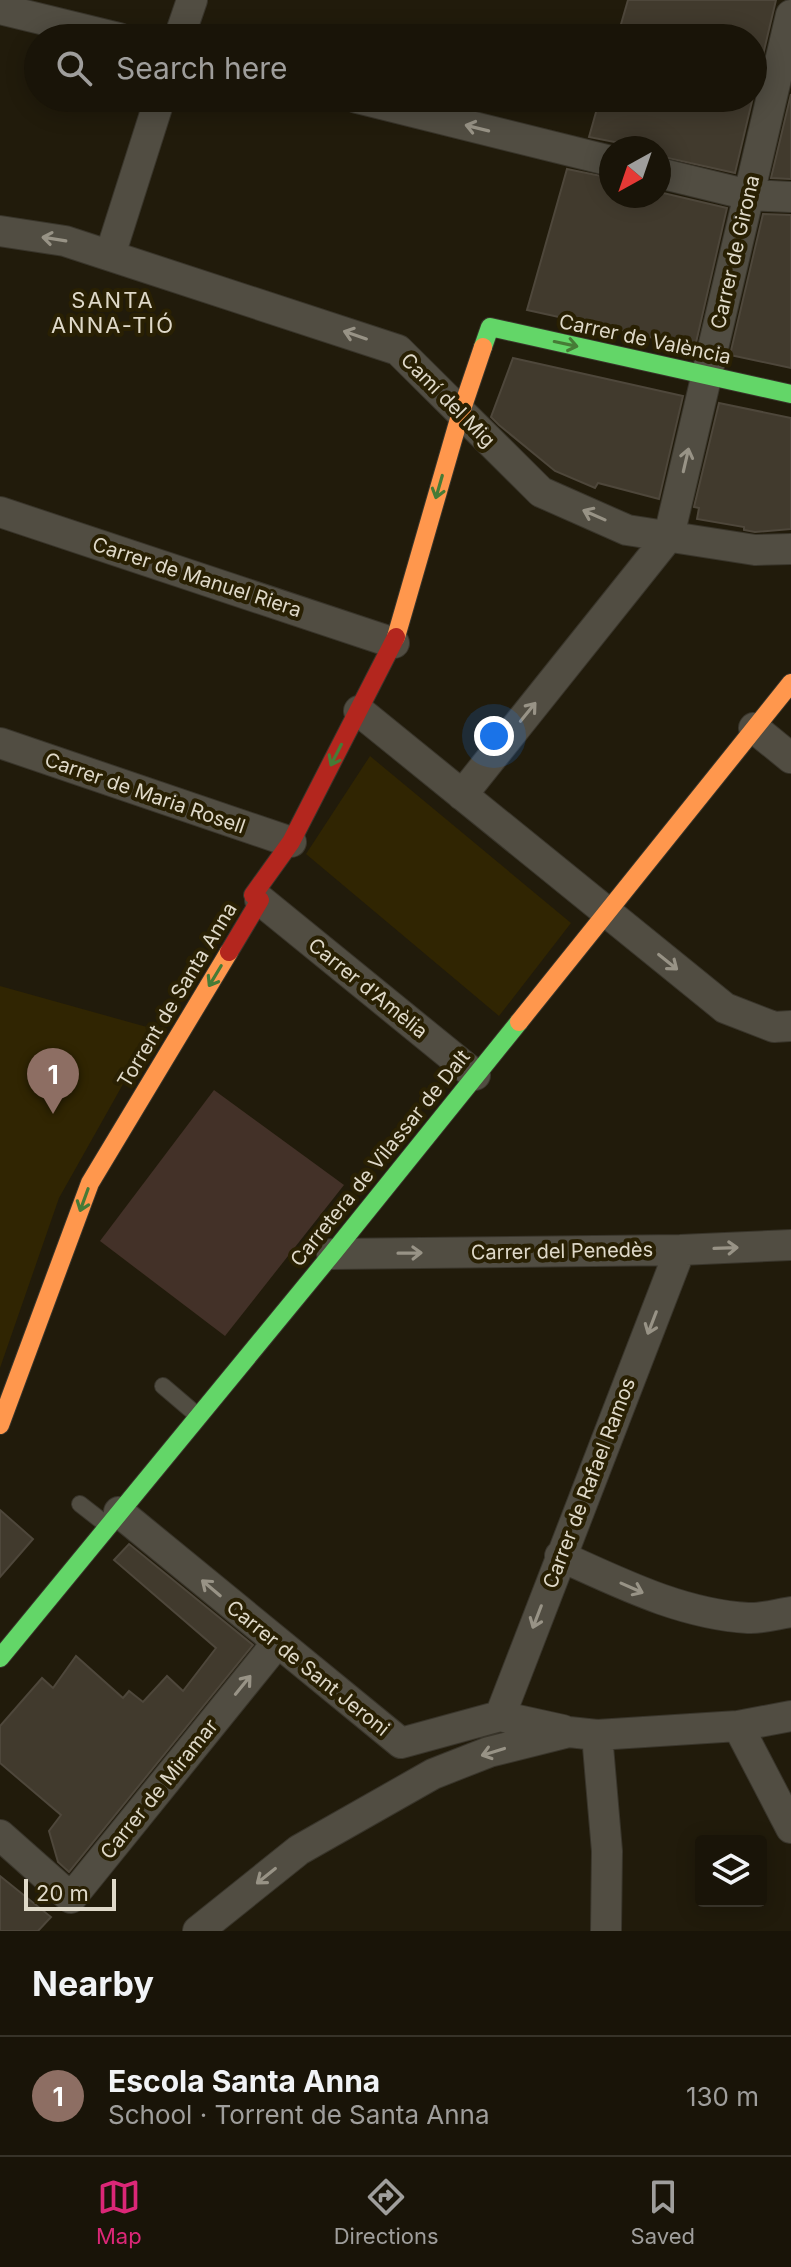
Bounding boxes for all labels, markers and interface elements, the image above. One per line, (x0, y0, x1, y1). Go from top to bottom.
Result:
search box (24, 24, 767, 112)
icon: search (52, 46, 96, 90)
text: Search here (116, 50, 288, 86)
one-way arrow (465, 119, 490, 134)
north arrow (599, 136, 671, 208)
street label: Carrer de Girona (706, 173, 764, 331)
one-way arrow (42, 231, 67, 246)
district label: SANTA ANNA-TIÓ (51, 287, 175, 338)
street label: Carrer de València (557, 309, 733, 369)
one-way arrow (343, 327, 368, 342)
one-way arrow (553, 337, 579, 352)
street label: Camí del Mig (396, 348, 500, 452)
one-way arrow (679, 448, 694, 473)
one-way arrow (431, 474, 446, 500)
one-way arrow (582, 507, 607, 522)
street label: Carrer de Manuel Riera (89, 532, 305, 622)
one-way arrow (519, 702, 537, 723)
your location (474, 716, 514, 756)
one-way arrow (327, 742, 343, 766)
street label: Carrer de Maria Rosell (42, 747, 248, 839)
street label: Torrent de Santa Anna (112, 898, 242, 1092)
street label: Carrer d'Amèlia (304, 933, 432, 1043)
one-way arrow (657, 953, 678, 970)
one-way arrow (206, 964, 222, 987)
street label: Carretera de Vilassar de Dalt (285, 1045, 475, 1271)
pin: 1 (27, 1048, 79, 1114)
one-way arrow (76, 1187, 90, 1212)
street label: Carrer del Penedès (471, 1237, 653, 1265)
one-way arrow (712, 1240, 739, 1255)
one-way arrow (396, 1245, 423, 1261)
one-way arrow (644, 1310, 658, 1335)
street label: Carrer de Rafael Ramos (538, 1374, 640, 1592)
one-way arrow (201, 1579, 221, 1597)
one-way arrow (619, 1581, 643, 1596)
street label: Carrer de Sant Jeroni (222, 1595, 394, 1741)
one-way arrow (529, 1604, 543, 1629)
one-way arrow (234, 1675, 252, 1696)
street label: Carrer de Miramar (95, 1714, 223, 1864)
one-way arrow (481, 1745, 506, 1760)
map controls (695, 1835, 767, 1907)
button: layers (695, 1835, 767, 1907)
one-way arrow (256, 1866, 277, 1884)
scale bar (24, 1875, 116, 1911)
text: 20 m (36, 1880, 89, 1906)
text: Nearby (32, 1963, 154, 2004)
text: Escola Santa Anna (108, 2063, 380, 2099)
text: 1 (52, 2081, 64, 2112)
text: 130 m (686, 2081, 759, 2112)
text: School · Torrent de Santa Anna (108, 2099, 490, 2130)
tab: Map (96, 2175, 142, 2249)
tab: Directions (334, 2175, 439, 2249)
tab: Saved (631, 2175, 695, 2249)

